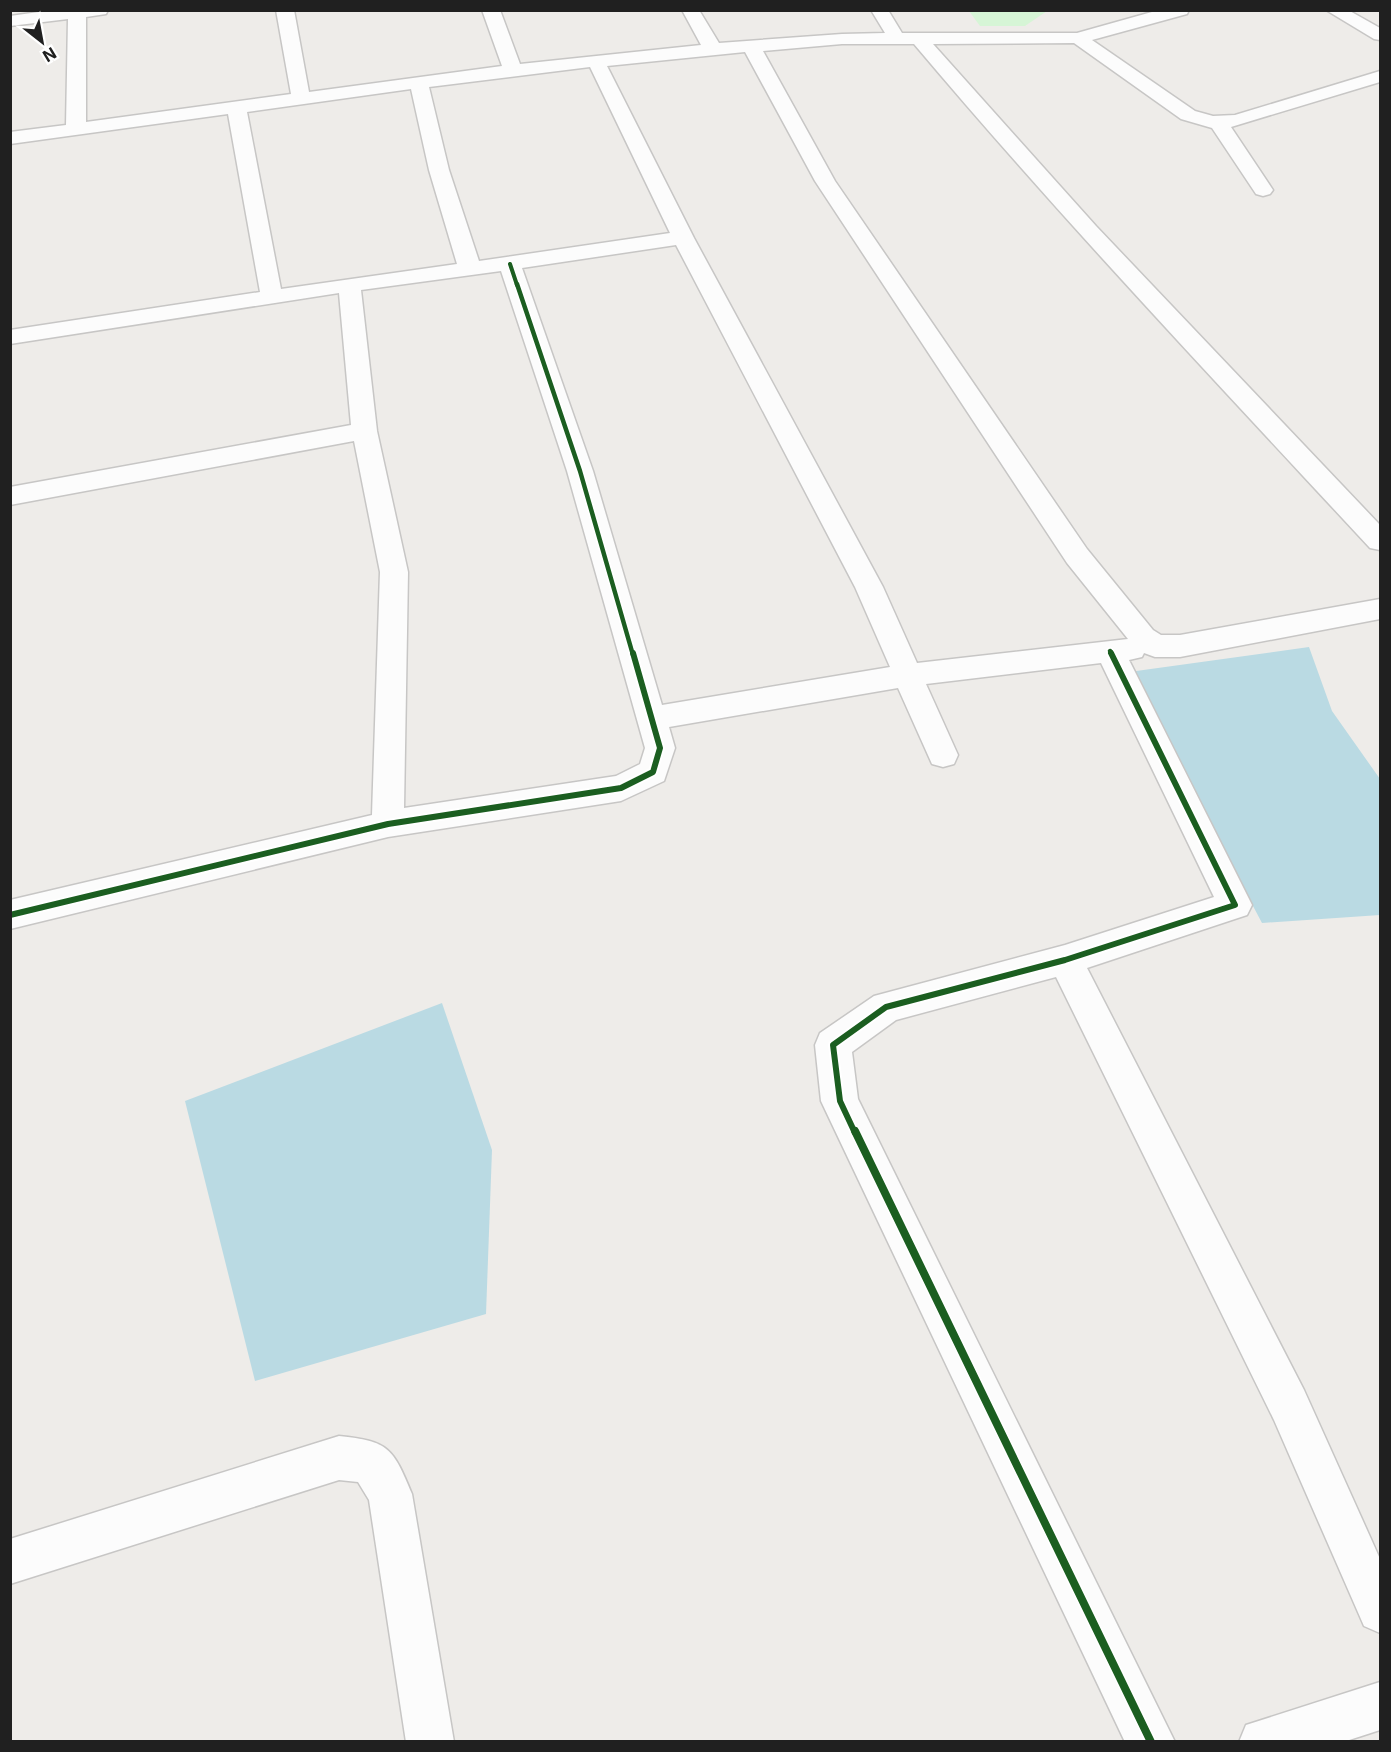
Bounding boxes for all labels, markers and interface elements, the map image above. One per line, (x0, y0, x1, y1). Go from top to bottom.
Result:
north arrow (12, 12, 72, 72)
text: N (39, 43, 60, 67)

